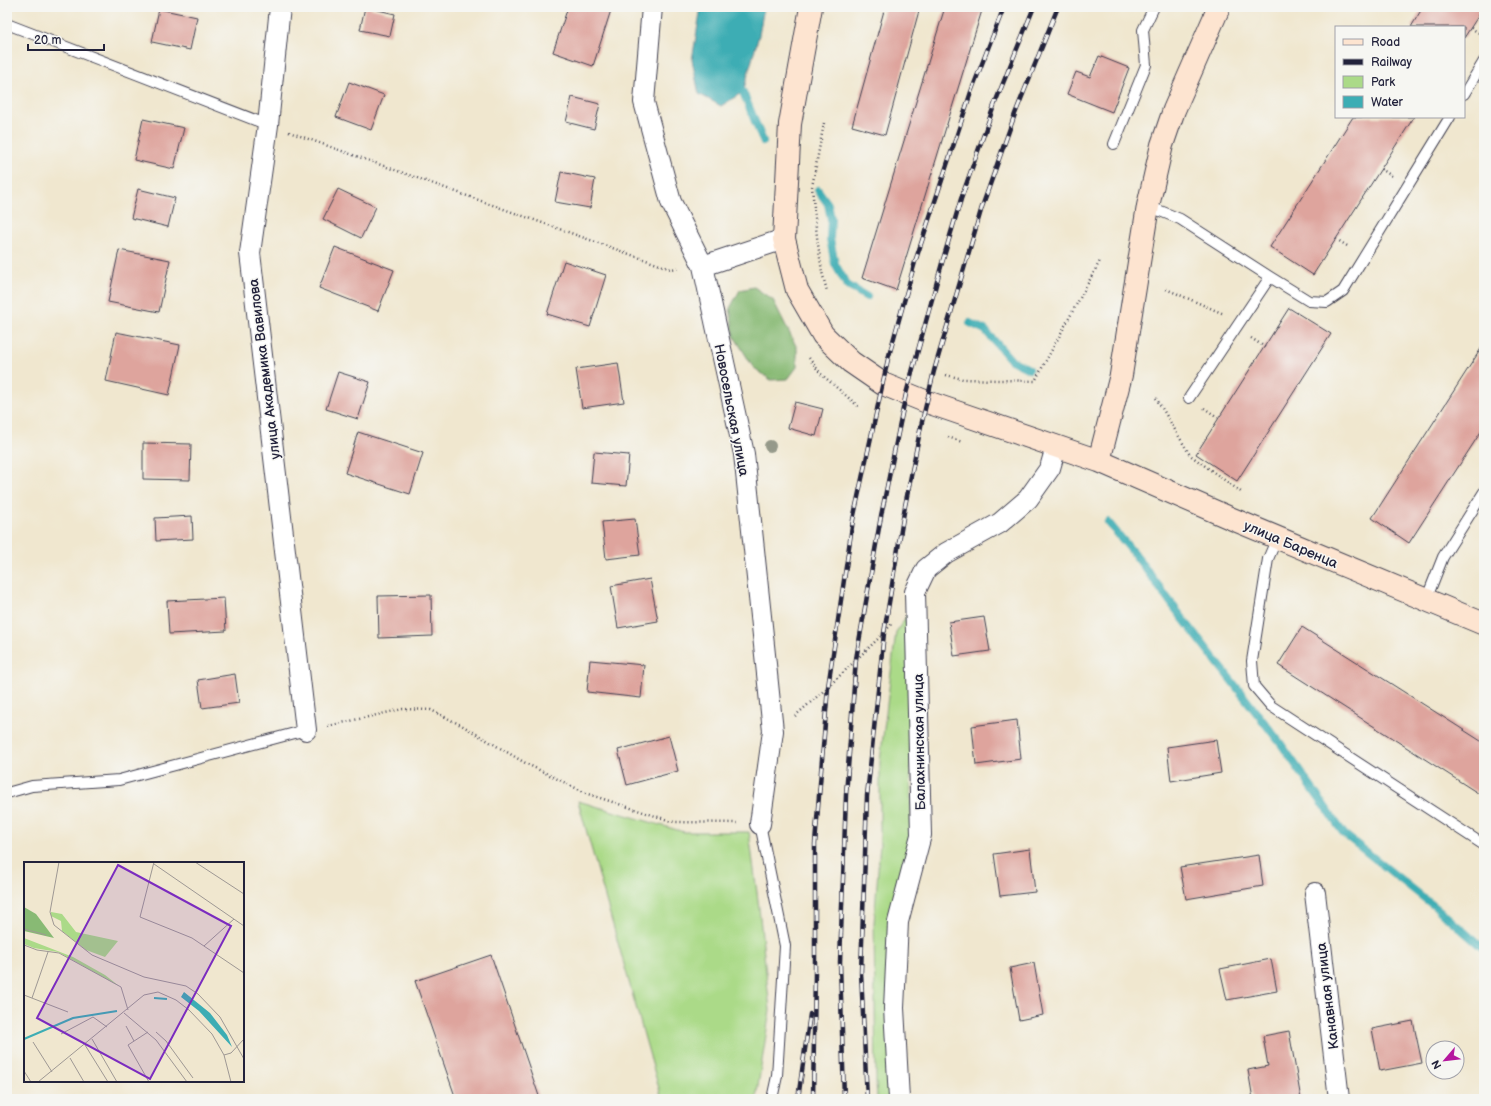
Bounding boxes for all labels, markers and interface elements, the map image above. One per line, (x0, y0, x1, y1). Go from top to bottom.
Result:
scale bar (28, 26, 104, 52)
legend (1335, 26, 1465, 118)
text: 20 m (34, 33, 61, 48)
text: Road (1371, 35, 1400, 50)
text: Railway (1371, 55, 1413, 70)
text: Park (1371, 75, 1395, 90)
text: Water (1371, 95, 1403, 110)
street label: улица Академика Вавилова (245, 277, 284, 460)
street label: Новосельская улица (710, 342, 753, 478)
street label: улица Баренца (1241, 517, 1341, 572)
street label: Балахнинская улица (910, 673, 929, 811)
inset map (24, 862, 244, 1082)
street label: Канавная улица (1312, 941, 1342, 1050)
north arrow (1425, 1040, 1465, 1080)
text: N (1429, 1058, 1444, 1071)

